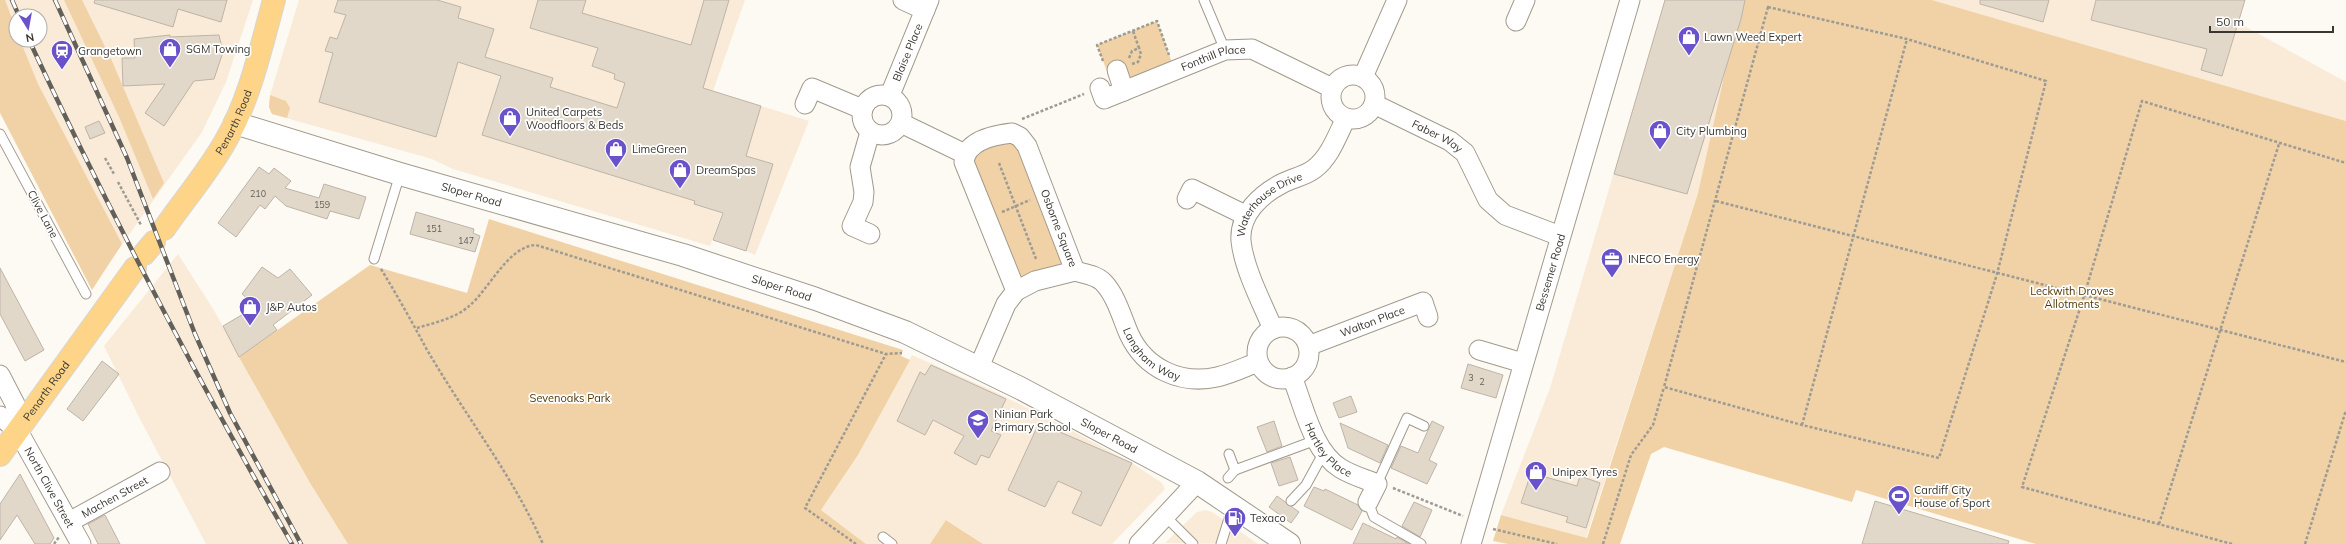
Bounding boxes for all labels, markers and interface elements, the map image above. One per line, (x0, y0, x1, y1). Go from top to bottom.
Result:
north arrow (8, 8, 48, 48)
scale bar (2210, 8, 2333, 34)
text: 50 m (2216, 14, 2244, 29)
street label: Blaise Place (889, 21, 926, 84)
shop icon: Lawn Weed Expert (1676, 24, 1702, 57)
text: N (24, 30, 35, 45)
place label: Lawn Weed Expert (1704, 30, 1802, 44)
shop icon: SGM Towing (157, 36, 183, 69)
station icon: Grangetown (49, 38, 75, 71)
place label: SGM Towing (186, 42, 250, 56)
street label: Fonthill Place (1179, 42, 1246, 74)
place label: Grangetown (78, 44, 142, 58)
street label: Penarth Road (212, 88, 255, 157)
shop icon: United Carpets Woodfloors & Beds (497, 105, 523, 138)
place label: United Carpets Woodfloors & Beds (526, 105, 624, 132)
street label: Faber Way (1410, 117, 1466, 156)
shop icon: City Plumbing (1647, 118, 1673, 151)
place label: City Plumbing (1676, 124, 1747, 138)
shop icon: LimeGreen (603, 136, 629, 169)
place label: LimeGreen (632, 142, 687, 156)
shop icon: DreamSpas (667, 157, 693, 190)
place label: DreamSpas (696, 163, 756, 177)
street label: Waterhouse Drive (1234, 169, 1304, 238)
street label: Sloper Road (440, 179, 503, 210)
street label: Osborne Square (1038, 187, 1080, 269)
street label: Clive Lane (25, 188, 61, 240)
house number: 210 (250, 188, 266, 199)
house number: 159 (314, 199, 330, 210)
house number: 151 (426, 223, 442, 234)
street label: Bessemer Road (1532, 232, 1568, 313)
house number: 147 (458, 235, 474, 246)
office icon: INECO Energy (1599, 246, 1625, 279)
place label: INECO Energy (1628, 252, 1700, 266)
street label: Sloper Road (750, 271, 813, 304)
park label: Leckwith Droves Allotments (2030, 284, 2114, 311)
shop icon: J&P Autos (237, 294, 263, 327)
place label: J&P Autos (266, 300, 317, 314)
street label: Walton Place (1338, 303, 1407, 340)
street label: Langham Way (1120, 325, 1182, 384)
street label: Penarth Road (20, 358, 73, 424)
house number: 3 (1468, 372, 1474, 383)
house number: 2 (1479, 376, 1485, 387)
park label: Sevenoaks Park (530, 391, 611, 405)
school or university icon: Ninian Park Primary School (965, 407, 991, 440)
place label: Ninian Park Primary School (994, 407, 1071, 434)
street label: Sloper Road (1078, 415, 1140, 456)
street label: Hartley Place (1302, 420, 1354, 480)
street label: North Clive Street (21, 445, 78, 530)
shop icon: Unipex Tyres (1523, 459, 1549, 492)
place label: Unipex Tyres (1552, 465, 1618, 479)
street label: Machen Street (79, 473, 150, 521)
sports icon: Cardiff City House of Sport (1886, 483, 1912, 516)
place label: Cardiff City House of Sport (1914, 483, 1990, 510)
fuel station icon: Texaco (1222, 505, 1248, 538)
place label: Texaco (1250, 511, 1286, 525)

